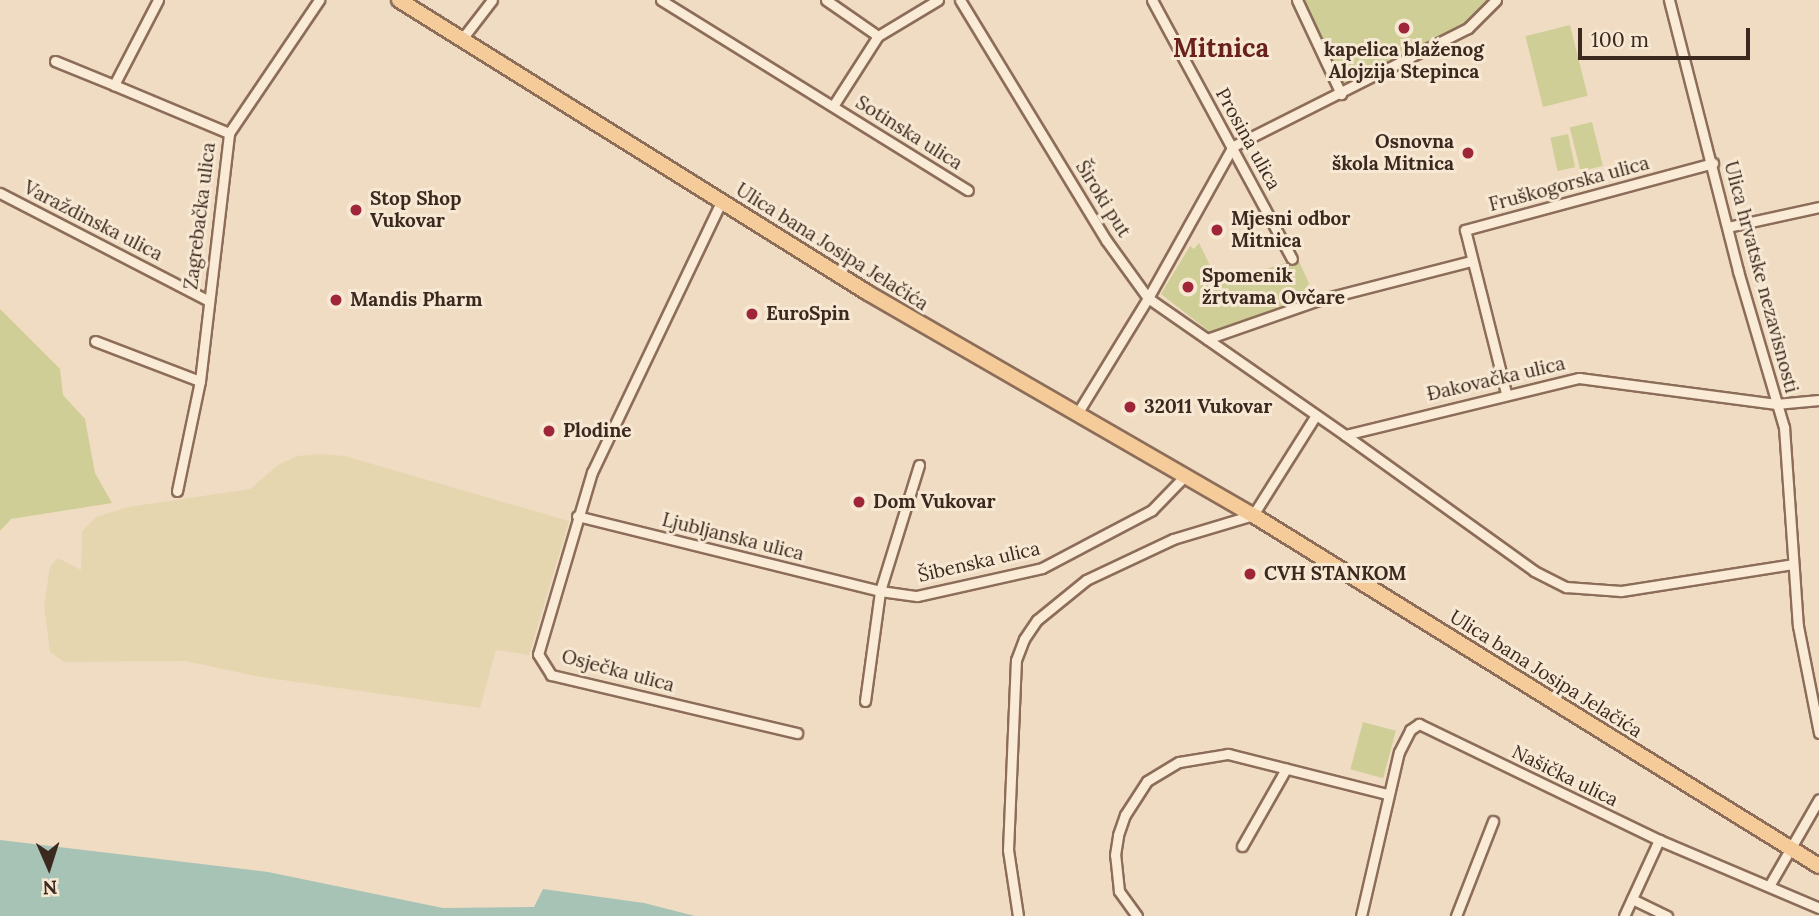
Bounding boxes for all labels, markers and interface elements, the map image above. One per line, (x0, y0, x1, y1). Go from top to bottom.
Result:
scale bar (1581, 14, 1752, 58)
marker: kapelica blaženog Alojzija Stepinca (1396, 20, 1412, 36)
text: 100 m (1591, 26, 1649, 53)
district label: Mitnica (1173, 32, 1269, 64)
place label: kapelica blaženog Alojzija Stepinca (1324, 39, 1484, 83)
street label: Prosina ulica (1211, 84, 1285, 194)
street label: Sotinska ulica (851, 91, 967, 175)
place label: Osnovna škola Mitnica (1332, 131, 1454, 175)
street label: Zagrebačka ulica (180, 141, 220, 291)
marker: Osnovna škola Mitnica (1460, 145, 1476, 161)
street label: Fruškogorska ulica (1486, 152, 1652, 216)
street label: Široki put (1071, 157, 1135, 241)
street label: Ulica hrvatske nezavisnosti (1719, 159, 1803, 395)
street label: Varaždinska ulica (20, 176, 166, 266)
street label: Ulica bana Josipa Jelačića (732, 178, 932, 316)
place label: Stop Shop Vukovar (370, 188, 461, 232)
marker: Stop Shop Vukovar (348, 202, 364, 218)
place label: Mjesni odbor Mitnica (1231, 208, 1350, 252)
marker: Mjesni odbor Mitnica (1209, 222, 1225, 238)
place label: Spomenik žrtvama Ovčare (1202, 265, 1345, 309)
marker: Spomenik žrtvama Ovčare (1180, 279, 1196, 295)
place label: Mandis Pharm (350, 289, 483, 311)
marker: Mandis Pharm (328, 292, 344, 308)
place label: EuroSpin (766, 303, 850, 325)
marker: EuroSpin (744, 306, 760, 322)
street label: Đakovačka ulica (1425, 352, 1567, 406)
place label: 32011 Vukovar (1144, 396, 1272, 418)
marker: 32011 Vukovar (1122, 399, 1138, 415)
place label: Plodine (563, 420, 632, 442)
marker: Plodine (541, 423, 557, 439)
place label: Dom Vukovar (873, 491, 996, 513)
marker: Dom Vukovar (851, 494, 867, 510)
street label: Ljubljanska ulica (660, 508, 806, 566)
street label: Šibenska ulica (916, 537, 1042, 587)
place label: CVH STANKOM (1264, 563, 1407, 585)
marker: CVH STANKOM (1242, 566, 1258, 582)
street label: Ulica bana Josipa Jelačića (1446, 605, 1646, 743)
street label: Osječka ulica (559, 645, 677, 697)
street label: Našička ulica (1508, 741, 1622, 811)
north arrow (14, 832, 84, 902)
text: N (42, 876, 58, 900)

